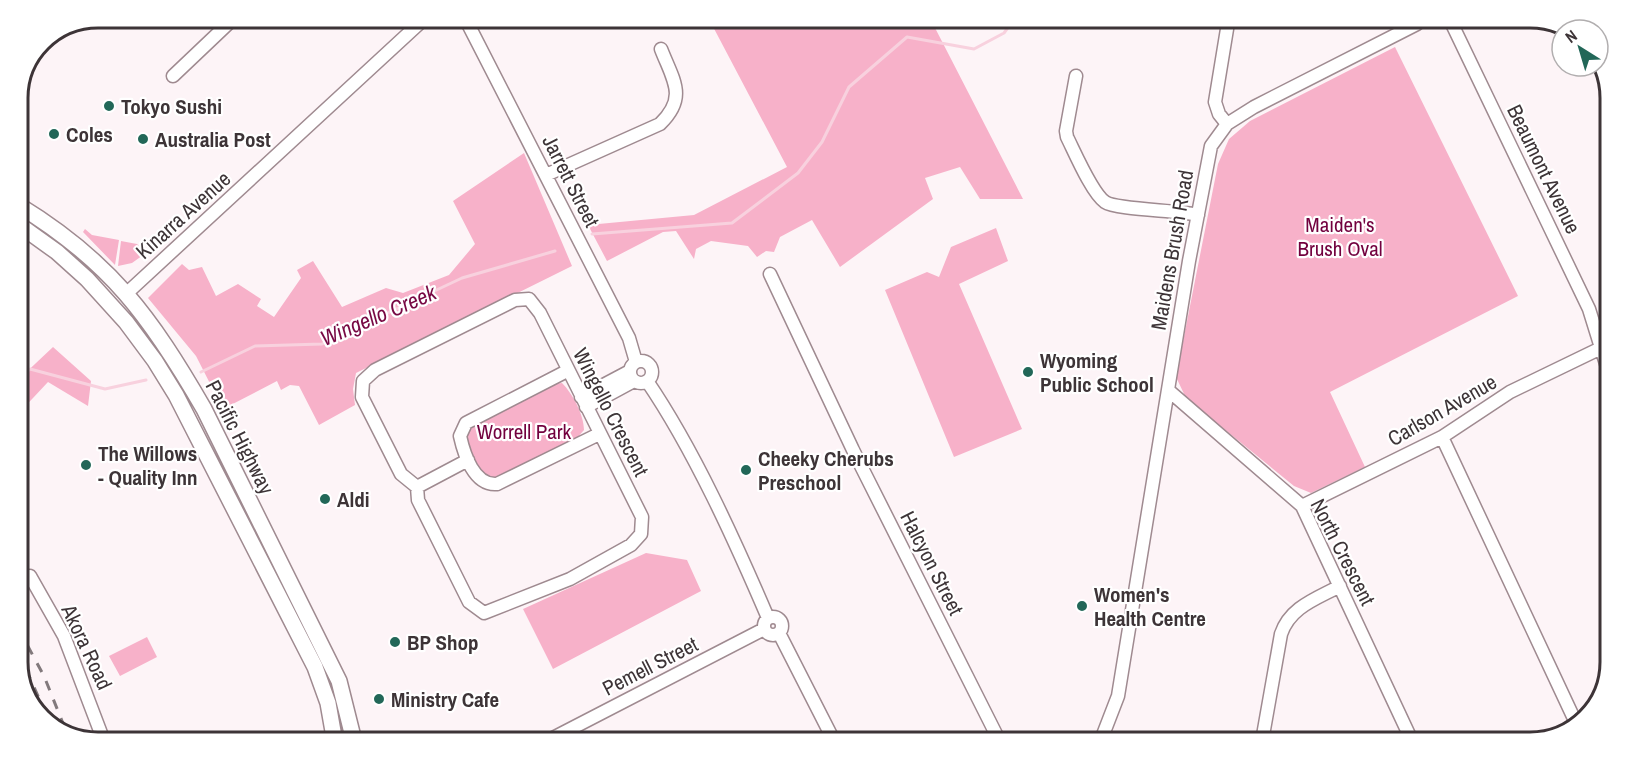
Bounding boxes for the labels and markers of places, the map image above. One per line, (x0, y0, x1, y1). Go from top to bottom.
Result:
place label: Tokyo Sushi (121, 92, 222, 121)
marker: Tokyo Sushi (102, 99, 116, 113)
place label: Coles (66, 120, 113, 149)
place label: Australia Post (155, 125, 271, 154)
marker: Coles (47, 127, 61, 141)
marker: Australia Post (136, 132, 150, 146)
place label: Wyoming Public School (1040, 346, 1154, 399)
marker: Wyoming Public School (1021, 365, 1035, 379)
place label: The Willows - Quality Inn (98, 439, 198, 492)
place label: Cheeky Cherubs Preschool (758, 444, 894, 497)
marker: The Willows - Quality Inn (79, 458, 93, 472)
marker: Cheeky Cherubs Preschool (739, 463, 753, 477)
place label: Aldi (337, 485, 370, 514)
marker: Aldi (318, 492, 332, 506)
place label: Women's Health Centre (1094, 580, 1206, 633)
marker: Women's Health Centre (1075, 599, 1089, 613)
place label: BP Shop (407, 628, 478, 657)
marker: BP Shop (388, 635, 402, 649)
place label: Ministry Cafe (391, 685, 499, 714)
marker: Ministry Cafe (372, 692, 386, 706)

